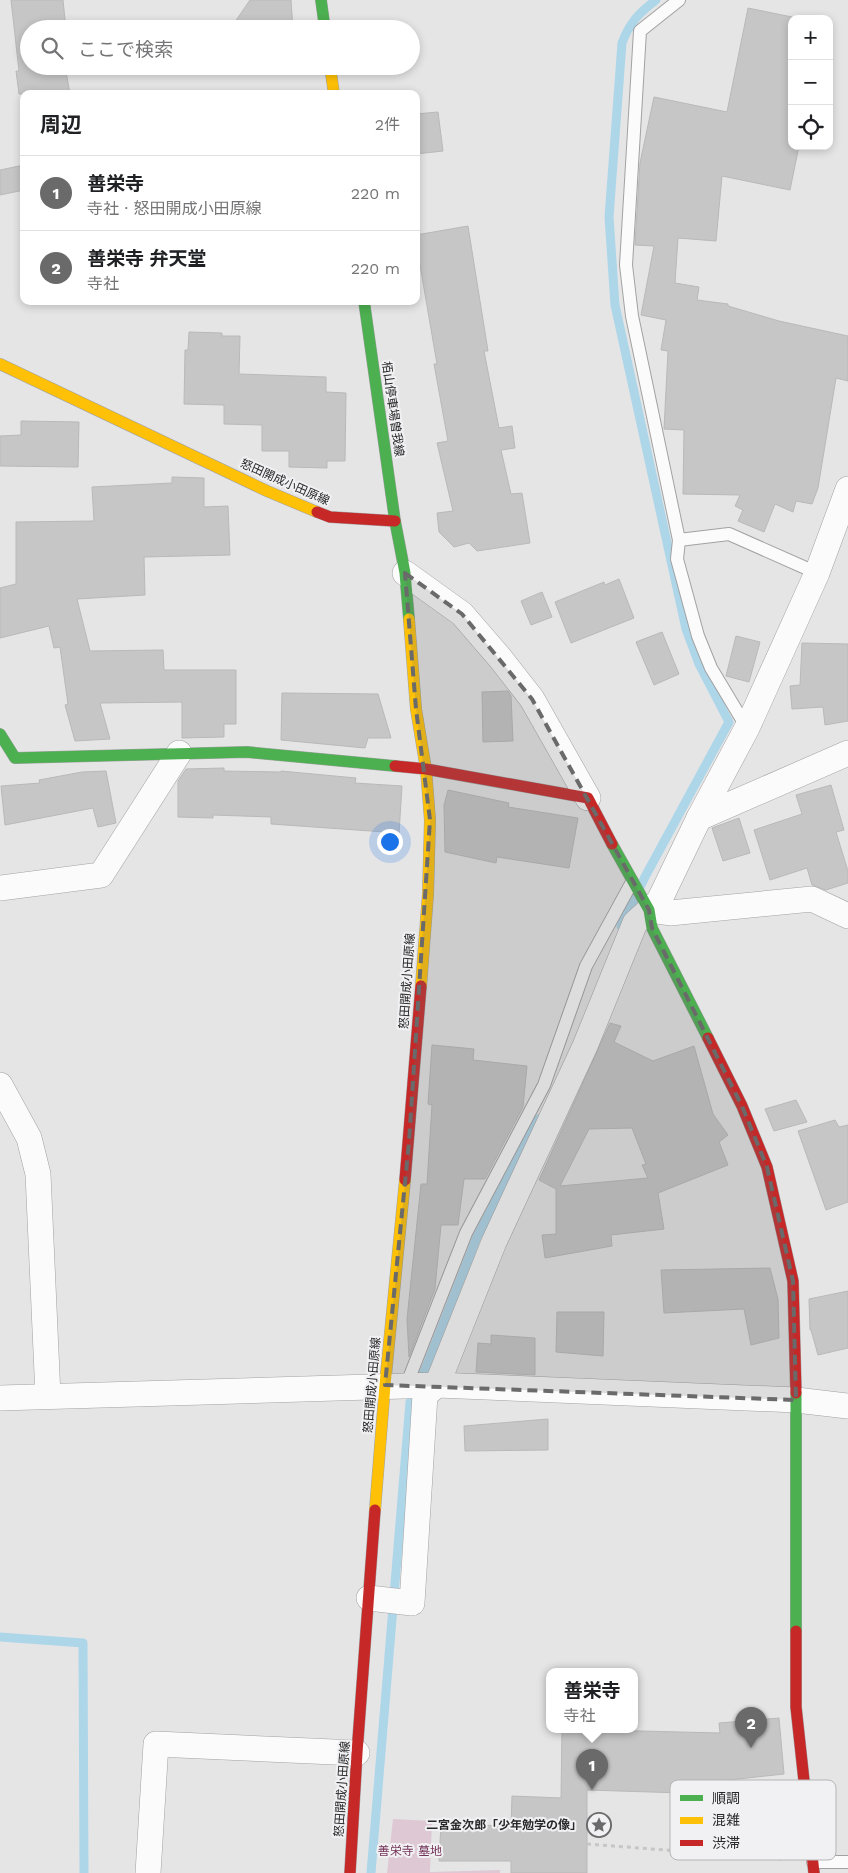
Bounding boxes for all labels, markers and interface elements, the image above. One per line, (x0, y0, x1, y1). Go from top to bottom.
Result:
map controls (788, 15, 833, 150)
button: + (788, 15, 833, 60)
search box (20, 20, 420, 75)
icon: search (38, 34, 66, 62)
text: ここで検索 (78, 38, 173, 61)
button: − (788, 60, 833, 105)
button: locate (788, 105, 833, 150)
text: 周辺 (40, 112, 82, 137)
text: 2件 (375, 115, 400, 134)
text: 善栄寺 (87, 172, 144, 195)
text: 1 (53, 184, 59, 203)
text: 220 m (351, 184, 400, 203)
text: 寺社 · 怒田開成小田原線 (87, 199, 262, 218)
text: 善栄寺 弁天堂 (87, 247, 206, 270)
text: 2 (51, 259, 61, 278)
text: 220 m (351, 259, 400, 278)
text: 寺社 (87, 274, 119, 293)
street label: 栢山停車場曽我線 (379, 360, 407, 458)
street label: 怒田開成小田原線 (238, 456, 332, 508)
your location (377, 829, 403, 855)
street label: 怒田開成小田原線 (397, 933, 417, 1029)
street label: 怒田開成小田原線 (361, 1337, 383, 1433)
popup (546, 1668, 638, 1733)
text: 善栄寺 (563, 1679, 621, 1702)
text: 寺社 (563, 1706, 596, 1725)
pin: 2 (735, 1707, 767, 1748)
street label: 怒田開成小田原線 (332, 1741, 352, 1837)
pin: 1 (576, 1749, 608, 1790)
legend (670, 1780, 836, 1860)
text: 順調 (712, 1790, 740, 1806)
place icon: 二宮金次郎「少年勉学の像」 (586, 1812, 612, 1838)
text: 混雑 (712, 1812, 740, 1828)
place label: 二宮金次郎「少年勉学の像」 (426, 1818, 582, 1832)
text: 渋滞 (712, 1835, 740, 1851)
park label: 善栄寺 墓地 (378, 1844, 442, 1858)

